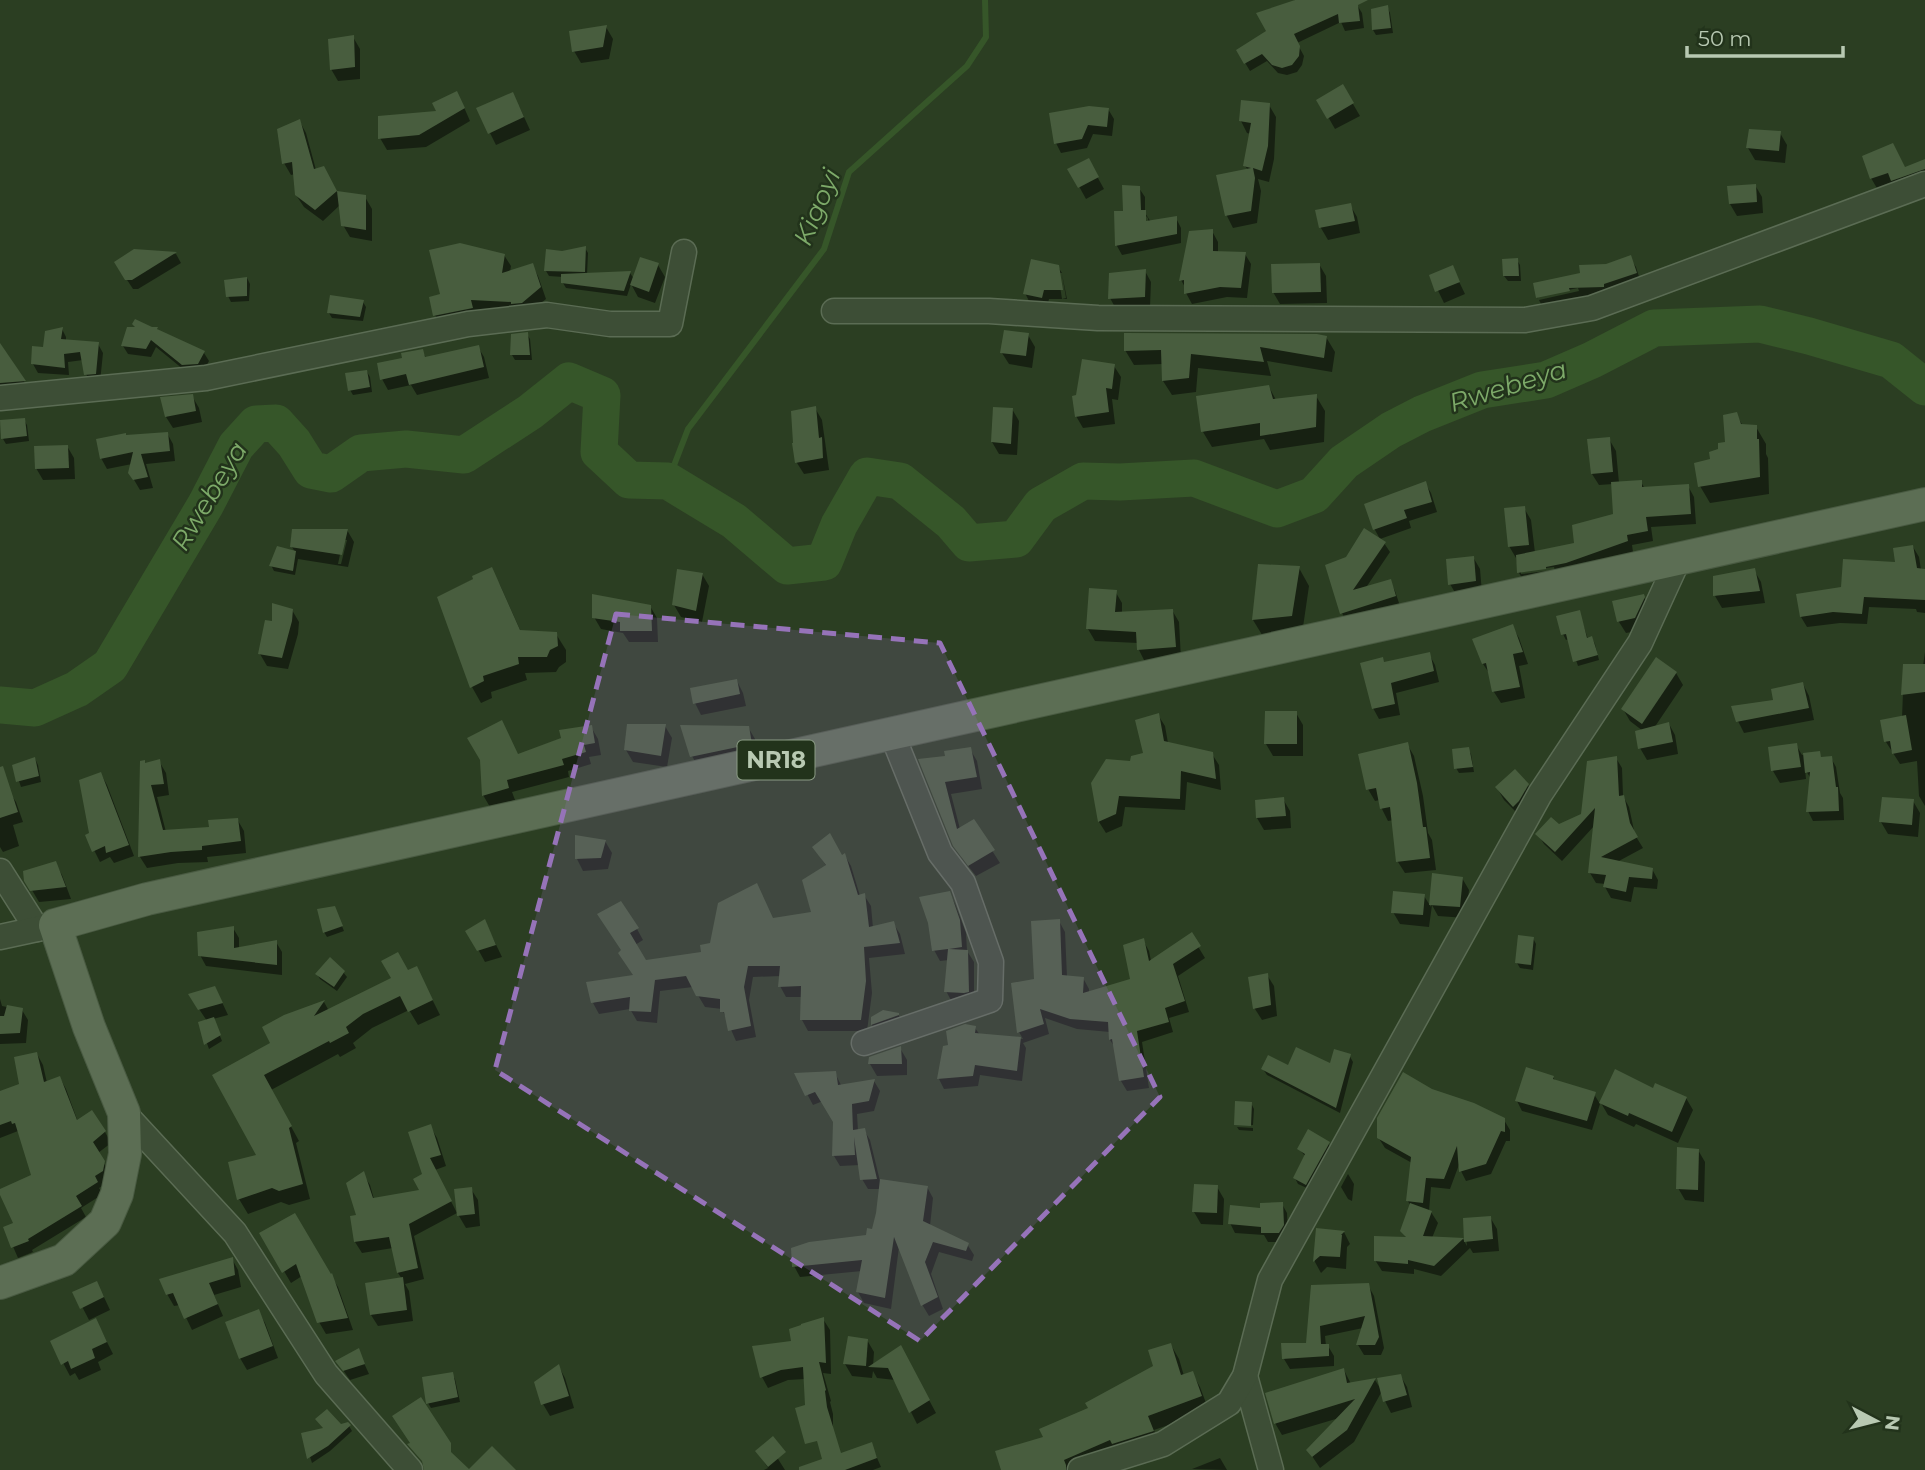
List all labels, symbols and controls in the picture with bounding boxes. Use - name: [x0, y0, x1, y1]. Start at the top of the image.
- scale bar: [1687, 14, 1843, 58]
- text: 50 m: [1698, 26, 1752, 51]
- water label: Kigoyi: [787, 163, 848, 250]
- water label: Rwebeya: [1445, 353, 1571, 419]
- water label: Rwebeya: [164, 436, 254, 556]
- road number: NR18: [738, 740, 814, 780]
- north arrow: [1841, 1386, 1911, 1456]
- text: N: [1880, 1414, 1905, 1432]

